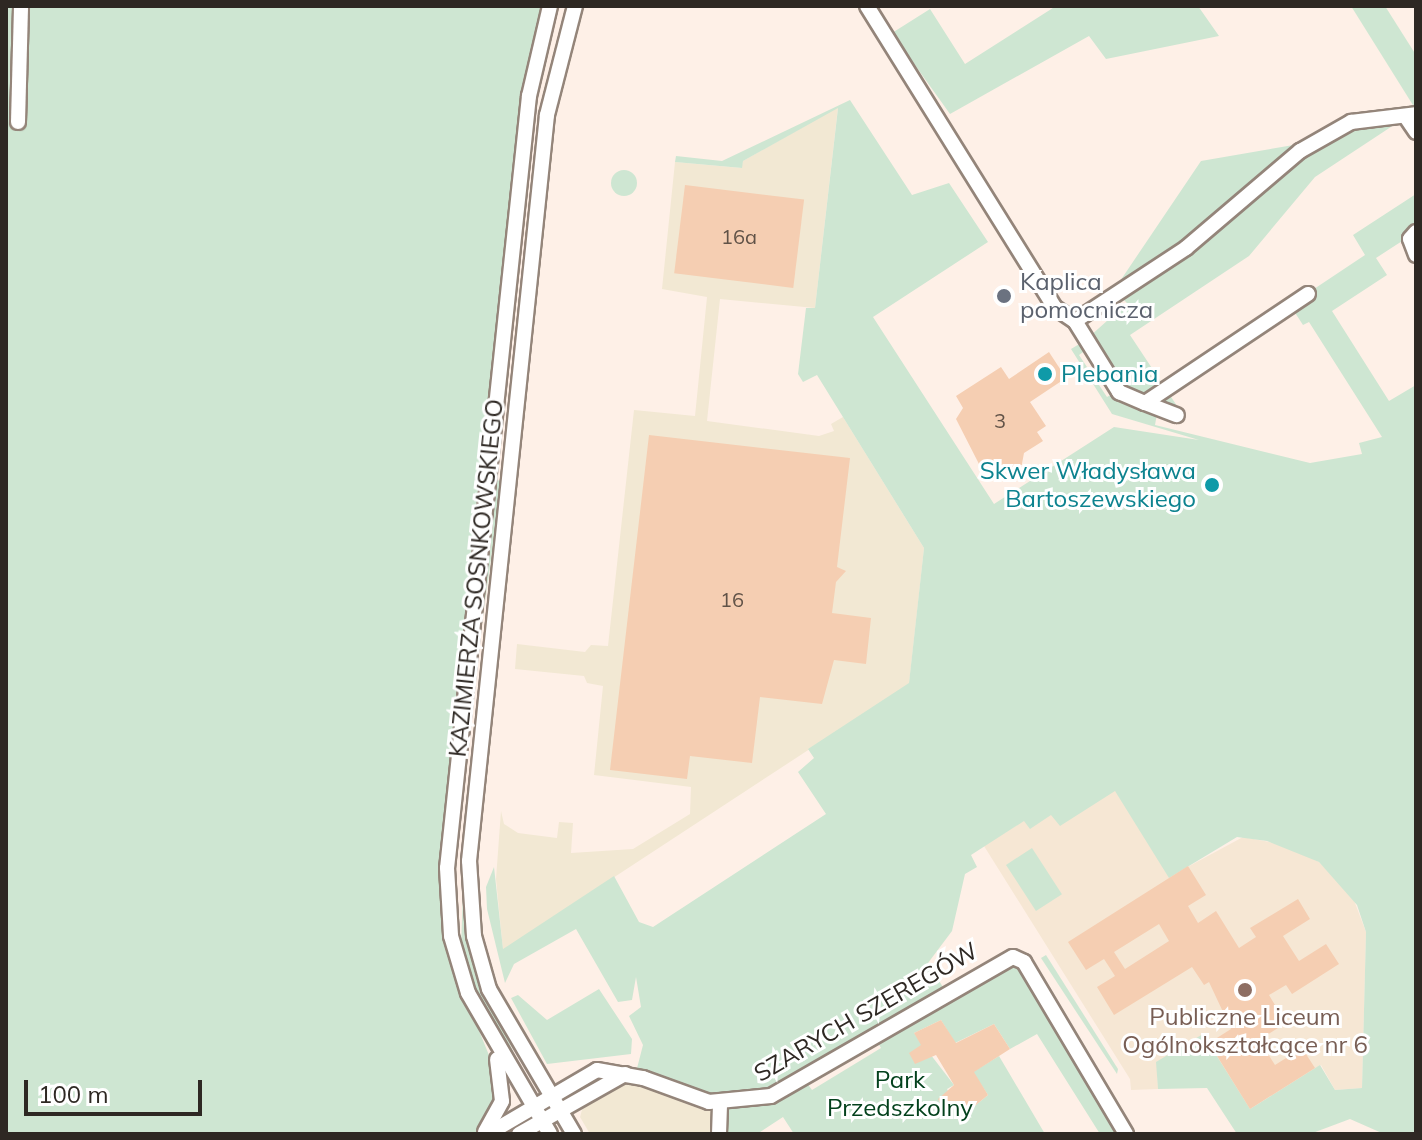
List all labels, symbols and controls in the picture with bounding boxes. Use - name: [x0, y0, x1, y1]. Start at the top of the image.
- house number: 16a: [721, 224, 757, 248]
- place label: Kaplica pomocnicza: [1020, 268, 1153, 324]
- marker: Kaplica pomocnicza: [995, 287, 1013, 305]
- place label: Plebania: [1061, 360, 1158, 388]
- marker: Plebania: [1036, 365, 1054, 383]
- street label: KAZIMIERZA SOSNKOWSKIEGO: [443, 398, 509, 758]
- house number: 3: [994, 408, 1006, 432]
- place label: Skwer Władysława Bartoszewskiego: [980, 457, 1196, 513]
- marker: Skwer Władysława Bartoszewskiego: [1203, 476, 1221, 494]
- house number: 16: [720, 587, 744, 611]
- street label: SZARYCH SZEREGÓW: [749, 936, 983, 1088]
- marker: Publiczne Liceum Ogólnokształcące nr 6: [1236, 981, 1254, 999]
- place label: Publiczne Liceum Ogólnokształcące nr 6: [1122, 1003, 1368, 1059]
- scale bar: [28, 1064, 206, 1114]
- park label: Park Przedszkolny: [827, 1066, 973, 1122]
- text: 100 m: [38, 1079, 109, 1109]

